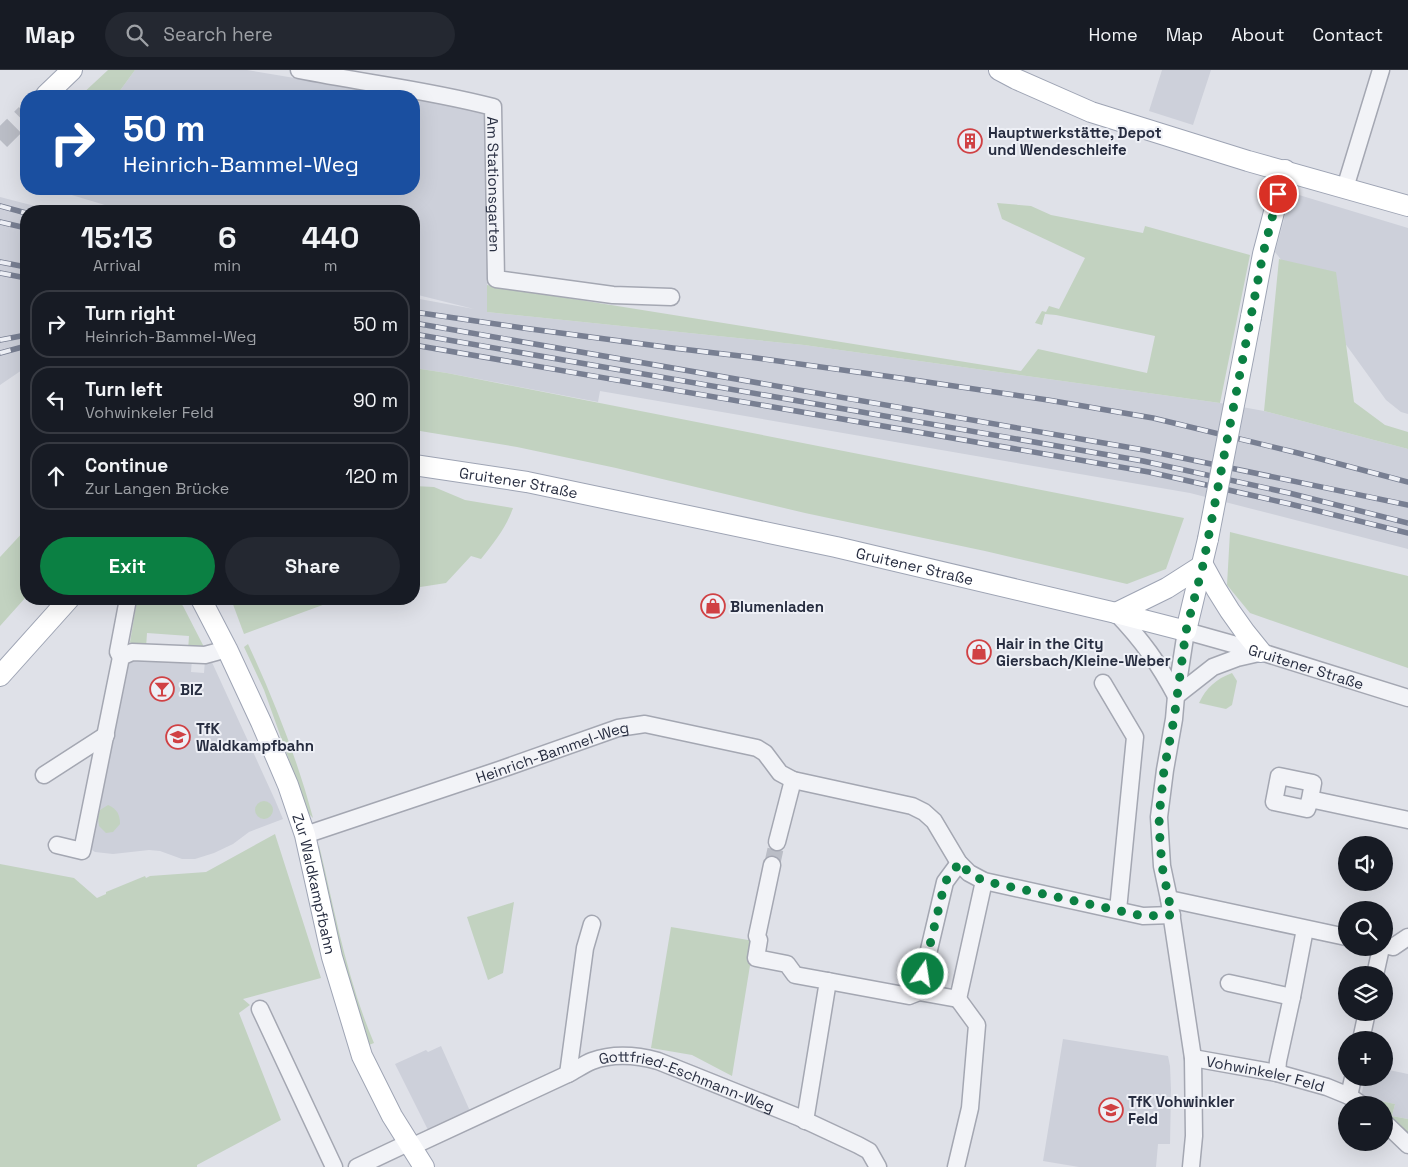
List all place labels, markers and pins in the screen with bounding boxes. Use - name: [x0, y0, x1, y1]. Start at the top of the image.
- place label: Hauptwerkstätte, Depot und Wendeschleife: [988, 123, 1162, 159]
- building icon: Hauptwerkstätte, Depot und Wendeschleife: [957, 128, 983, 154]
- pin: [1257, 173, 1299, 215]
- shop icon: Blumenladen: [700, 593, 726, 619]
- place label: Blumenladen: [730, 597, 824, 616]
- place label: Hair in the City Giersbach/Kleine-Weber: [996, 634, 1171, 670]
- shop icon: Hair in the City Giersbach/Kleine-Weber: [966, 639, 992, 665]
- bar icon: BIZ: [149, 676, 175, 702]
- place label: BIZ: [180, 680, 203, 699]
- place label: TfK Waldkampfbahn: [196, 719, 314, 755]
- school or university icon: TfK Waldkampfbahn: [165, 724, 191, 750]
- place label: TfK Vohwinkler Feld: [1128, 1092, 1235, 1128]
- school or university icon: TfK Vohwinkler Feld: [1098, 1097, 1124, 1123]

